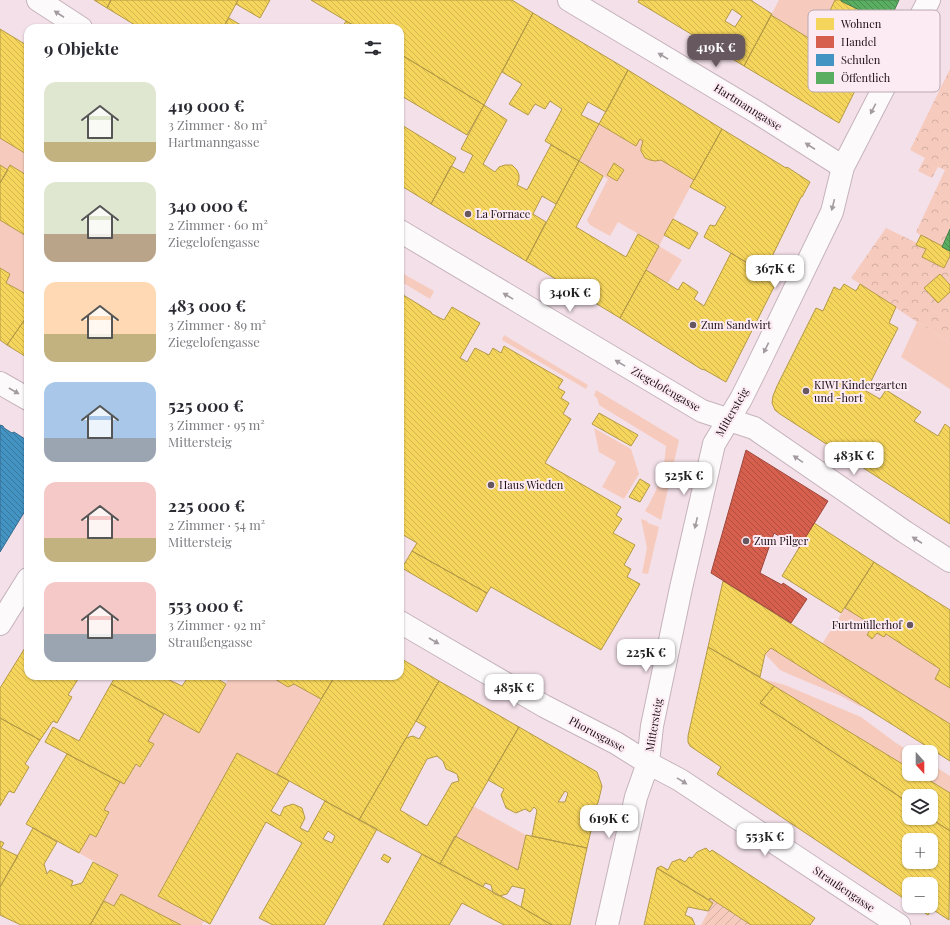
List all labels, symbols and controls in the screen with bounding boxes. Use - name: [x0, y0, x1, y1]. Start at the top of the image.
- one-way arrow: [54, 10, 64, 18]
- legend: [808, 10, 940, 92]
- text: Wohnen: [840, 16, 882, 31]
- pin: 419K €: [683, 34, 749, 68]
- text: Handel: [841, 34, 876, 49]
- text: 9 Objekte: [44, 37, 119, 59]
- icon: filters: [362, 37, 384, 59]
- text: 419K €: [696, 38, 736, 55]
- text: Schulen: [841, 52, 881, 67]
- one-way arrow: [657, 53, 669, 60]
- text: Öffentlich: [841, 70, 891, 85]
- street label: Hartmanngasse: [711, 80, 785, 134]
- text: 419 000 €: [168, 94, 245, 116]
- icon: home: [76, 98, 124, 146]
- one-way arrow: [870, 103, 876, 115]
- text: 3 Zimmer · 80 m²: [168, 116, 267, 133]
- text: Hartmanngasse: [168, 133, 259, 150]
- one-way arrow: [805, 142, 815, 150]
- text: 340 000 €: [168, 194, 248, 216]
- icon: home: [76, 198, 124, 246]
- one-way arrow: [830, 199, 836, 211]
- place label: La Fornace: [476, 206, 531, 221]
- marker: La Fornace: [463, 209, 473, 219]
- text: 2 Zimmer · 60 m²: [168, 216, 268, 233]
- text: Ziegelofengasse: [168, 233, 260, 250]
- pin: 367K €: [742, 255, 808, 289]
- text: 367K €: [755, 259, 795, 276]
- pin: 340K €: [537, 279, 603, 313]
- text: 340K €: [549, 283, 591, 300]
- one-way arrow: [502, 292, 514, 299]
- text: 483 000 €: [168, 294, 246, 316]
- icon: home: [76, 298, 124, 346]
- text: 3 Zimmer · 89 m²: [168, 316, 266, 333]
- place label: Zum Sandwirt: [701, 317, 771, 332]
- marker: Zum Sandwirt: [688, 320, 698, 330]
- text: Ziegelofengasse: [168, 333, 260, 350]
- one-way arrow: [763, 342, 769, 354]
- one-way arrow: [614, 359, 626, 366]
- street label: Ziegelofengasse: [629, 363, 704, 415]
- place label: KIWI Kindergarten und -hort: [814, 377, 908, 405]
- street label: Mittersteig: [712, 384, 752, 439]
- marker: KIWI Kindergarten und -hort: [801, 386, 811, 396]
- one-way arrow: [8, 388, 20, 395]
- text: 525 000 €: [168, 394, 244, 416]
- icon: home: [76, 398, 124, 446]
- text: 3 Zimmer · 95 m²: [168, 416, 265, 433]
- text: Mittersteig: [168, 433, 232, 450]
- pin: 483K €: [821, 442, 887, 476]
- text: 483K €: [834, 446, 874, 463]
- one-way arrow: [793, 455, 804, 463]
- pin: 525K €: [651, 462, 717, 496]
- text: 525K €: [664, 466, 704, 483]
- place label: Haus Wieden: [499, 477, 564, 492]
- marker: Haus Wieden: [486, 480, 496, 490]
- text: 225 000 €: [168, 494, 245, 516]
- icon: home: [76, 498, 124, 546]
- text: 2 Zimmer · 54 m²: [168, 516, 265, 533]
- one-way arrow: [692, 516, 698, 529]
- text: Mittersteig: [168, 533, 232, 550]
- place label: Zum Pilger: [754, 533, 808, 548]
- marker: Zum Pilger: [741, 536, 751, 546]
- one-way arrow: [912, 536, 922, 544]
- text: 553 000 €: [168, 594, 243, 616]
- icon: home: [76, 598, 124, 646]
- text: 3 Zimmer · 92 m²: [168, 616, 266, 633]
- place label: Furtmüllerhof: [832, 617, 903, 632]
- marker: Furtmüllerhof: [905, 620, 915, 630]
- text: Straußengasse: [168, 633, 253, 650]
- one-way arrow: [428, 638, 440, 645]
- pin: 225K €: [613, 639, 679, 673]
- text: 225K €: [626, 643, 666, 660]
- pin: 485K €: [481, 674, 547, 708]
- text: 485K €: [494, 678, 534, 695]
- street label: Mittersteig: [641, 697, 666, 753]
- street label: Phorusgasse: [567, 712, 628, 755]
- north arrow: [902, 745, 938, 781]
- map controls: [902, 745, 938, 913]
- one-way arrow: [676, 778, 688, 785]
- button: layers: [902, 789, 938, 825]
- pin: 619K €: [576, 805, 642, 839]
- text: 619K €: [589, 809, 629, 826]
- pin: 553K €: [732, 823, 798, 857]
- text: 553K €: [746, 827, 784, 844]
- button: +: [902, 833, 938, 869]
- street label: Straußengasse: [810, 862, 879, 915]
- button: −: [902, 877, 938, 913]

